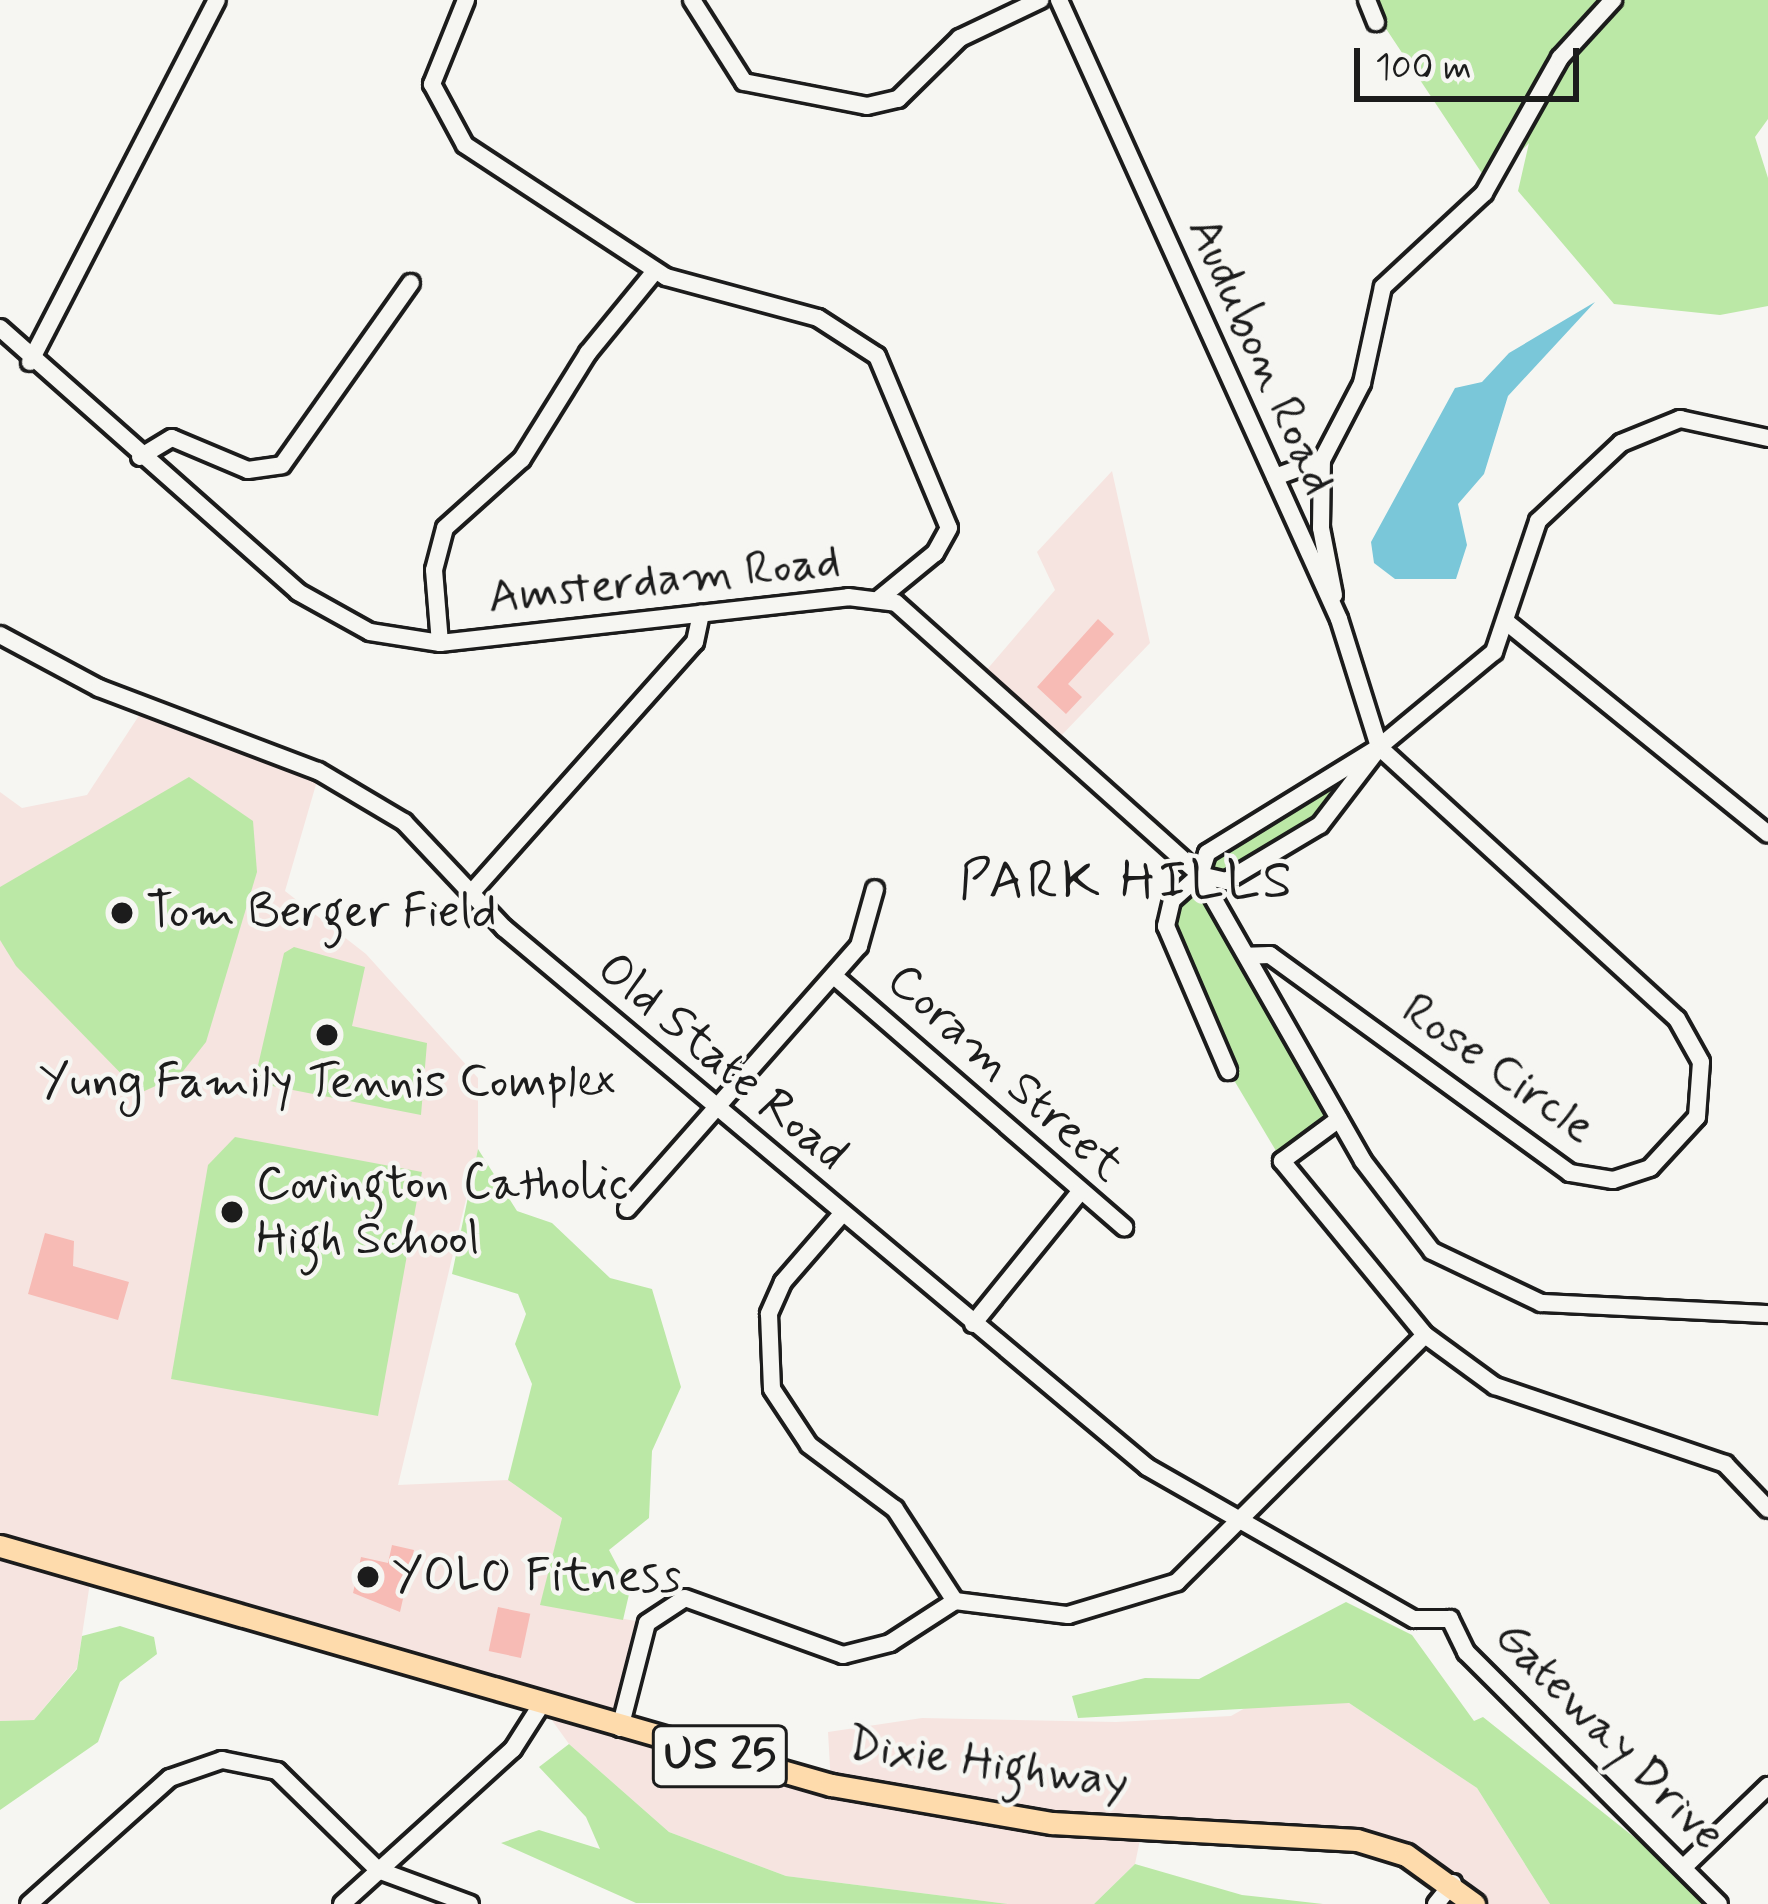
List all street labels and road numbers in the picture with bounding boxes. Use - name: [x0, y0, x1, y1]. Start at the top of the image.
- street label: Audubon Road: [1175, 210, 1347, 502]
- street label: Amsterdam Road: [485, 533, 843, 627]
- street label: Old State Road: [588, 943, 856, 1181]
- street label: Coram Street: [875, 952, 1135, 1194]
- street label: Rose Circle: [1390, 981, 1606, 1157]
- street label: Gateway Drive: [1483, 1610, 1735, 1862]
- street label: Dixie Highway: [844, 1716, 1132, 1812]
- road number: US 25: [651, 1717, 789, 1795]

